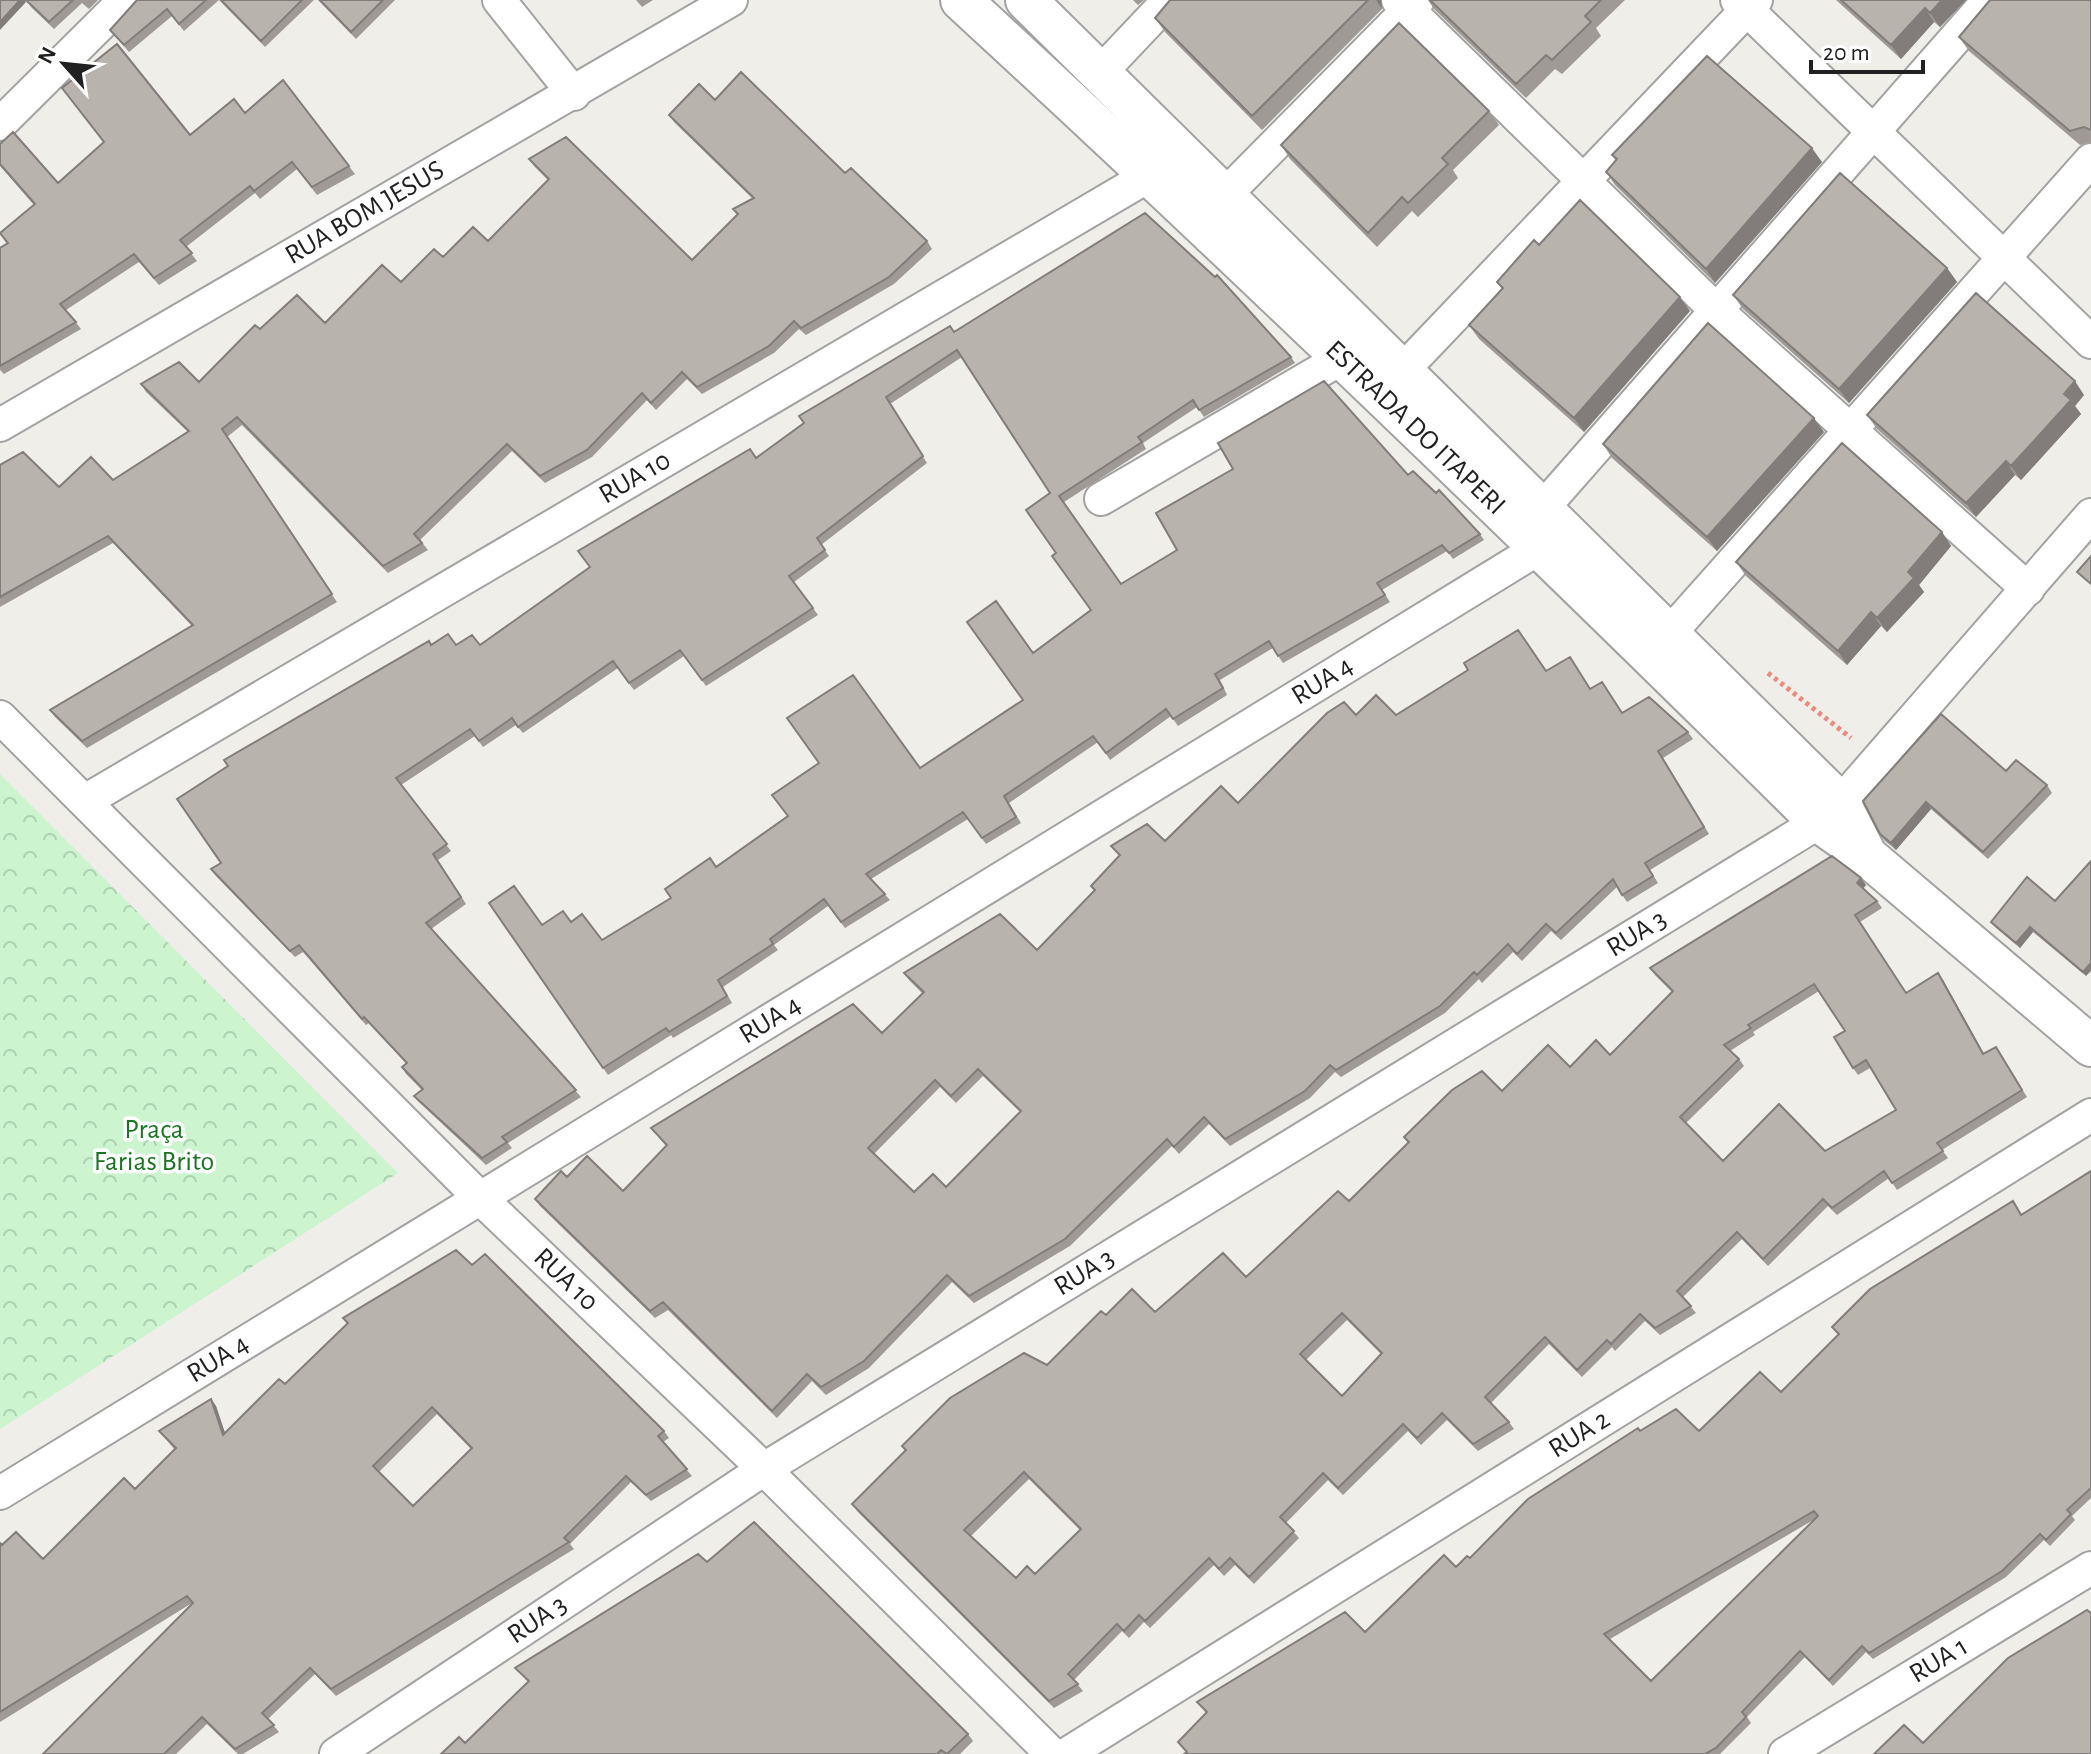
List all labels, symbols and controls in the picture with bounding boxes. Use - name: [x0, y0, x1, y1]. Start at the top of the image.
- north arrow: [24, 24, 104, 104]
- scale bar: [1811, 24, 1923, 74]
- text: 20 m: [1823, 41, 1870, 65]
- text: N: [34, 44, 60, 67]
- street label: RUA BOM JESUS: [281, 156, 449, 270]
- street label: ESTRADA DO ITAPERI: [1320, 336, 1510, 520]
- street label: RUA 10: [595, 446, 675, 509]
- street label: RUA 4: [1287, 652, 1358, 710]
- street label: RUA 3: [1602, 905, 1672, 963]
- street label: RUA 4: [735, 991, 806, 1049]
- park label: Praça Farias Brito: [94, 1116, 214, 1176]
- street label: RUA 10: [528, 1243, 603, 1317]
- street label: RUA 3: [1050, 1244, 1119, 1301]
- street label: RUA 4: [183, 1330, 254, 1388]
- street label: RUA 2: [1544, 1405, 1615, 1463]
- street label: RUA 3: [503, 1590, 572, 1649]
- street label: RUA 1: [1905, 1632, 1973, 1689]

